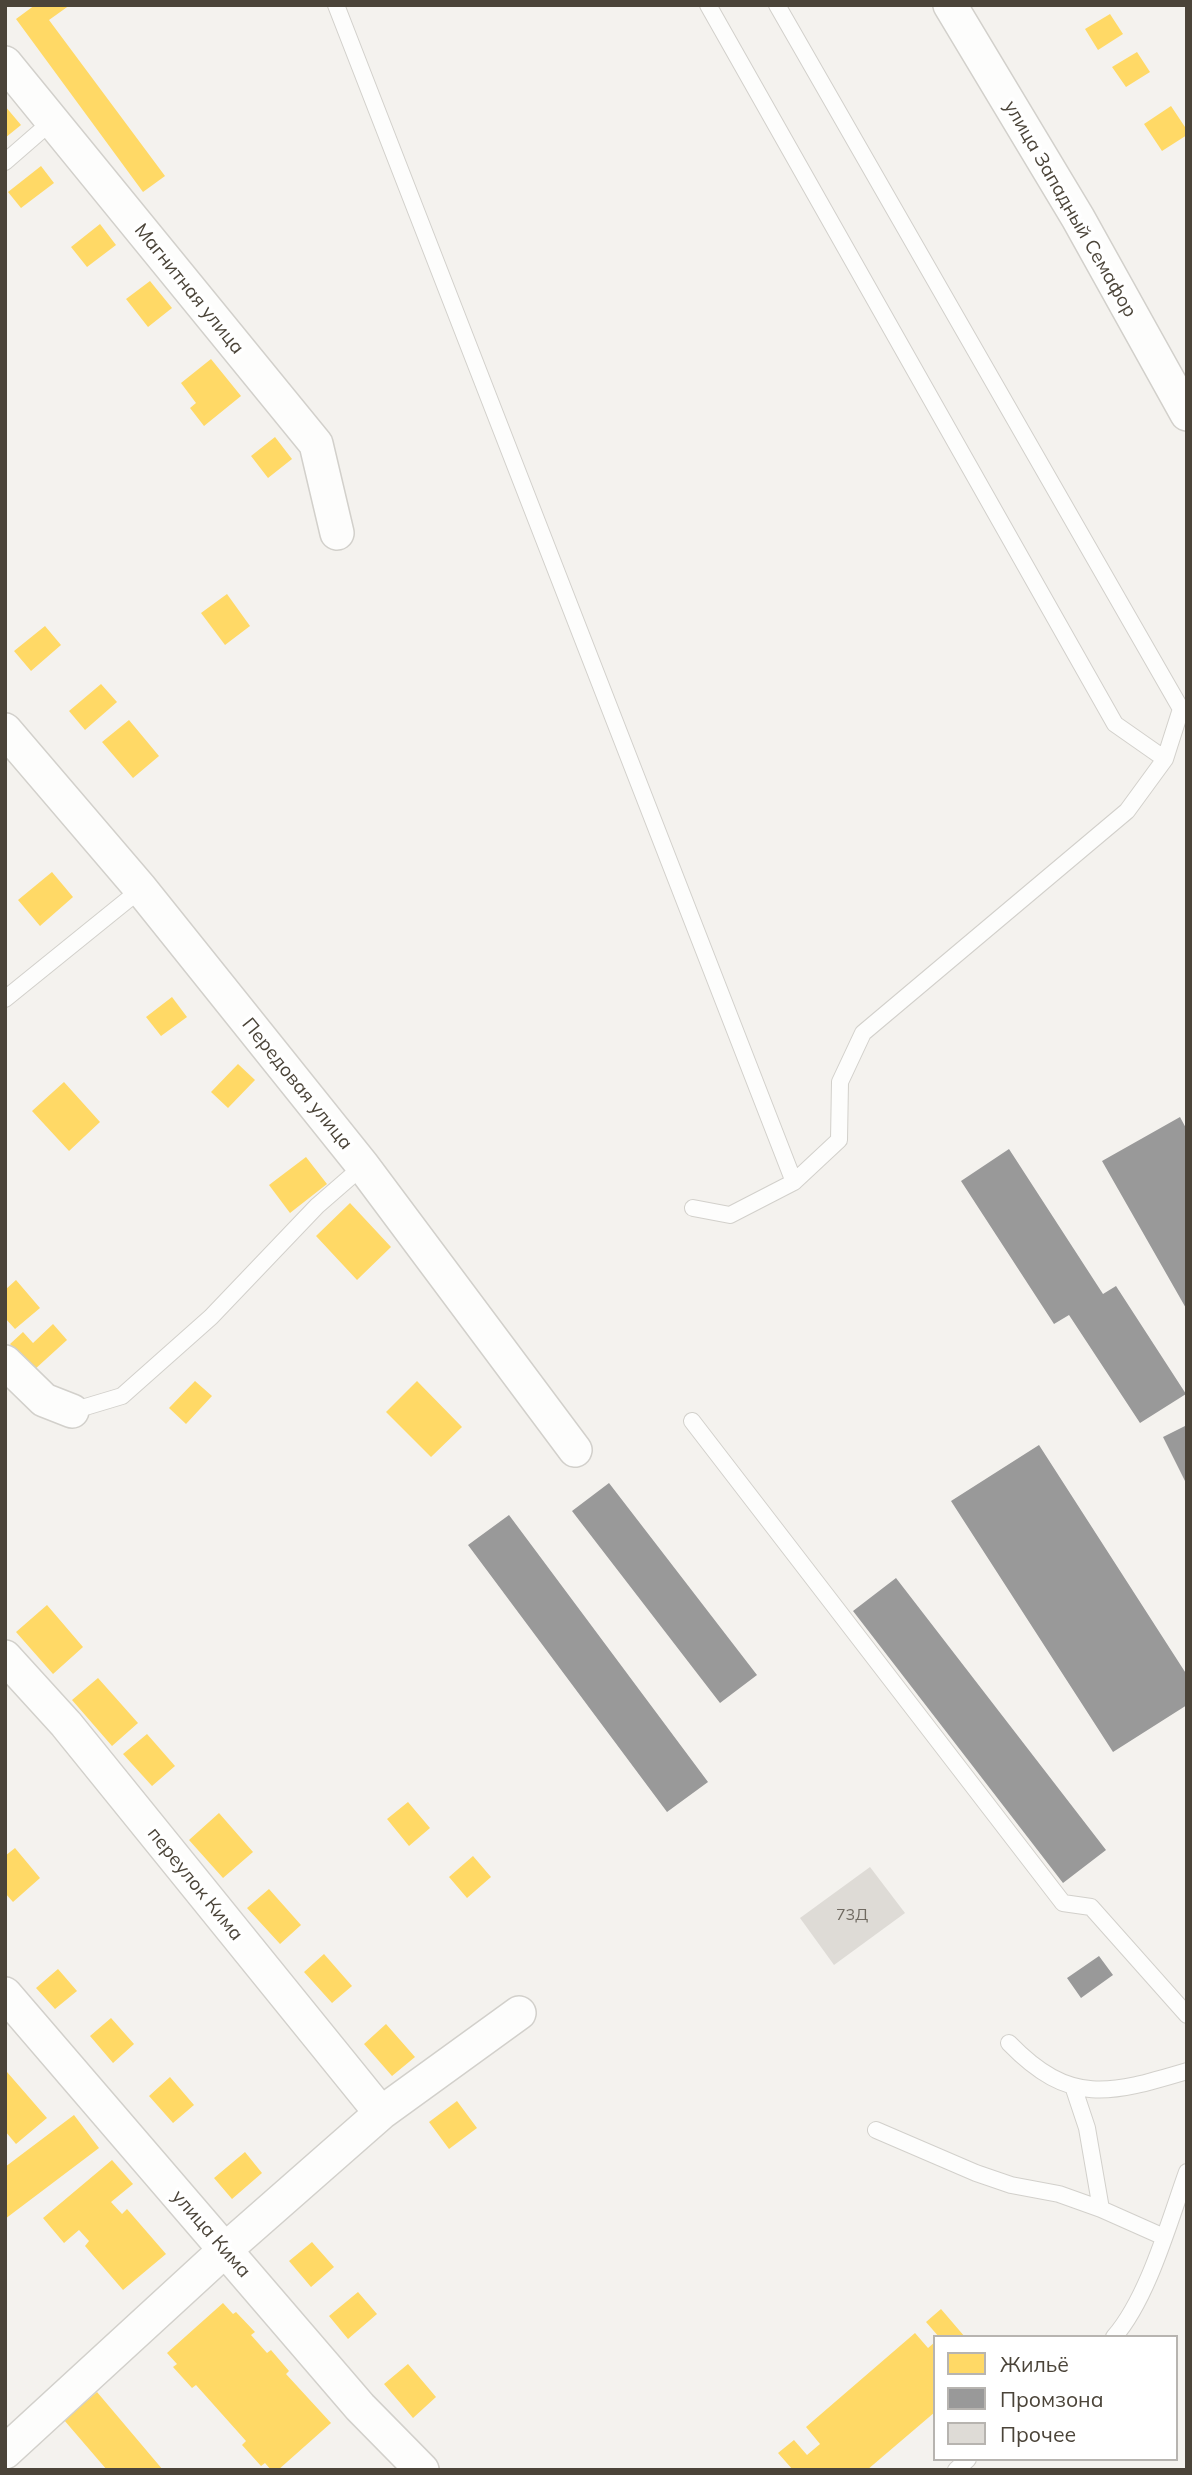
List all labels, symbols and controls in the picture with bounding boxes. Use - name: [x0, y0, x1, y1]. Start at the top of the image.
- street label: улица Западный Семафор: [999, 97, 1141, 321]
- street label: Магнитная улица: [129, 219, 249, 359]
- street label: Передовая улица: [237, 1014, 357, 1154]
- street label: переулок Кима: [142, 1823, 248, 1945]
- house number: 73Д: [836, 1905, 868, 1925]
- street label: улица Кима: [167, 2186, 255, 2282]
- legend: [933, 2335, 1178, 2461]
- text: Жильё: [1000, 2351, 1069, 2377]
- text: Промзона: [1000, 2386, 1103, 2412]
- text: Прочее: [1000, 2421, 1076, 2447]

